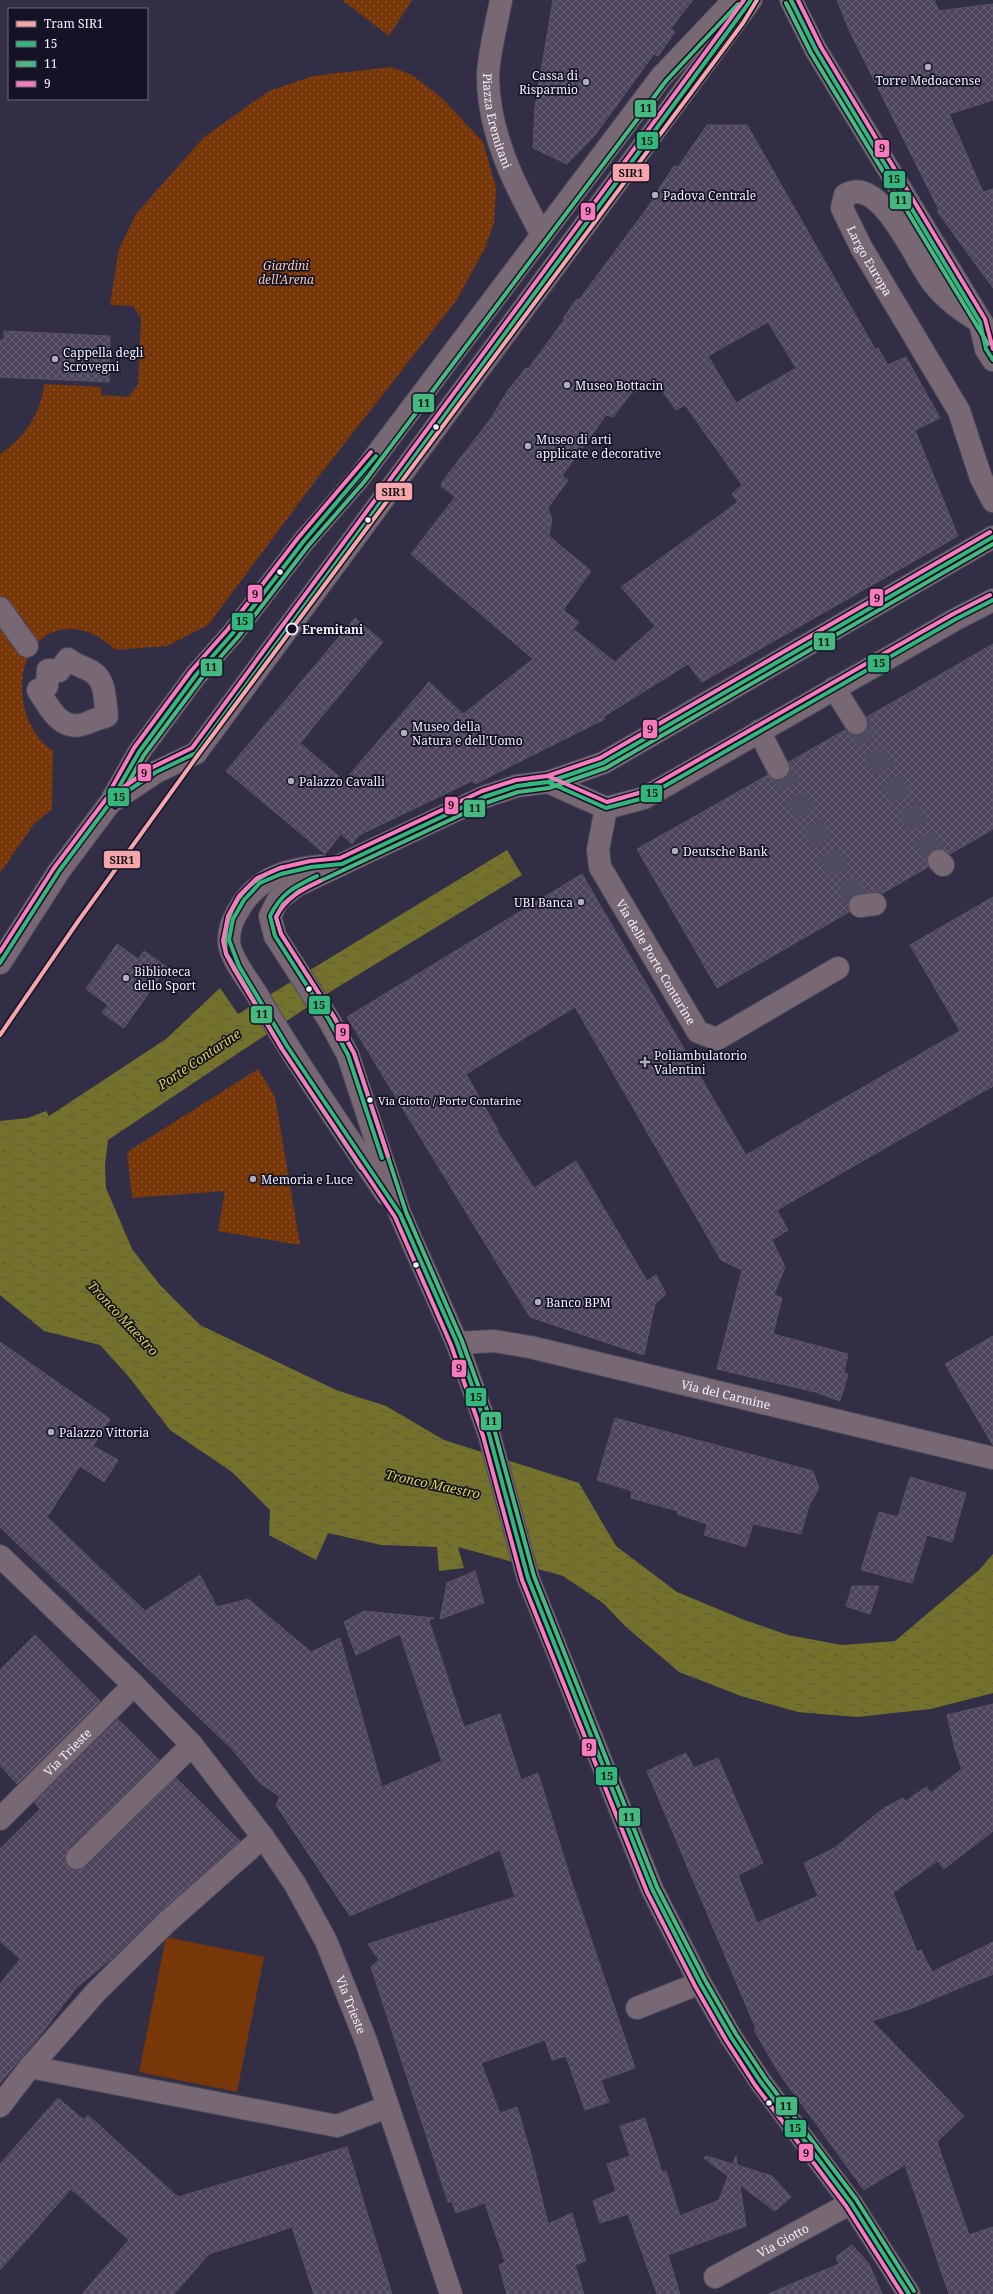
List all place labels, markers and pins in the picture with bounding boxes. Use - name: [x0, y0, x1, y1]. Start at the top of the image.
- marker: Torre Medoacense: [923, 62, 933, 72]
- place label: Cassa di Risparmio: [519, 67, 578, 98]
- place label: Torre Medoacense: [875, 72, 981, 89]
- marker: Cassa di Risparmio: [581, 77, 591, 87]
- place label: Padova Centrale: [663, 187, 756, 204]
- marker: Padova Centrale: [650, 190, 660, 200]
- place label: Cappella degli Scrovegni: [63, 344, 144, 375]
- marker: Cappella degli Scrovegni: [50, 354, 60, 364]
- place label: Museo Bottacin: [575, 377, 663, 394]
- marker: Museo Bottacin: [562, 380, 572, 390]
- unlabelled marker: [431, 422, 441, 432]
- place label: Museo di arti applicate e decorative: [536, 431, 661, 462]
- marker: Museo di arti applicate e decorative: [523, 441, 533, 451]
- unlabelled marker: [363, 515, 373, 525]
- unlabelled marker: [275, 567, 285, 577]
- place label: Eremitani: [302, 621, 364, 638]
- marker: Eremitani: [285, 622, 299, 636]
- place label: Museo della Natura e dell’Uomo: [412, 718, 523, 749]
- marker: Museo della Natura e dell’Uomo: [399, 728, 409, 738]
- place label: Palazzo Cavalli: [299, 773, 385, 790]
- marker: Palazzo Cavalli: [286, 776, 296, 786]
- place label: Deutsche Bank: [683, 843, 769, 860]
- marker: Deutsche Bank: [670, 846, 680, 856]
- place label: UBI Banca: [514, 894, 573, 911]
- marker: UBI Banca: [576, 897, 586, 907]
- place label: Biblioteca dello Sport: [134, 963, 196, 994]
- marker: Biblioteca dello Sport: [121, 973, 131, 983]
- unlabelled marker: [304, 984, 314, 994]
- place label: Poliambulatorio Valentini: [654, 1047, 747, 1078]
- marker: Poliambulatorio Valentini: [639, 1056, 651, 1068]
- place label: Via Giotto / Porte Contarine: [378, 1093, 522, 1108]
- marker: Via Giotto / Porte Contarine: [365, 1095, 375, 1105]
- place label: Memoria e Luce: [261, 1171, 353, 1188]
- marker: Memoria e Luce: [248, 1174, 258, 1184]
- unlabelled marker: [411, 1260, 421, 1270]
- place label: Banco BPM: [546, 1294, 611, 1311]
- marker: Banco BPM: [533, 1297, 543, 1307]
- place label: Palazzo Vittoria: [59, 1424, 150, 1441]
- marker: Palazzo Vittoria: [46, 1427, 56, 1437]
- unlabelled marker: [764, 2098, 774, 2108]

